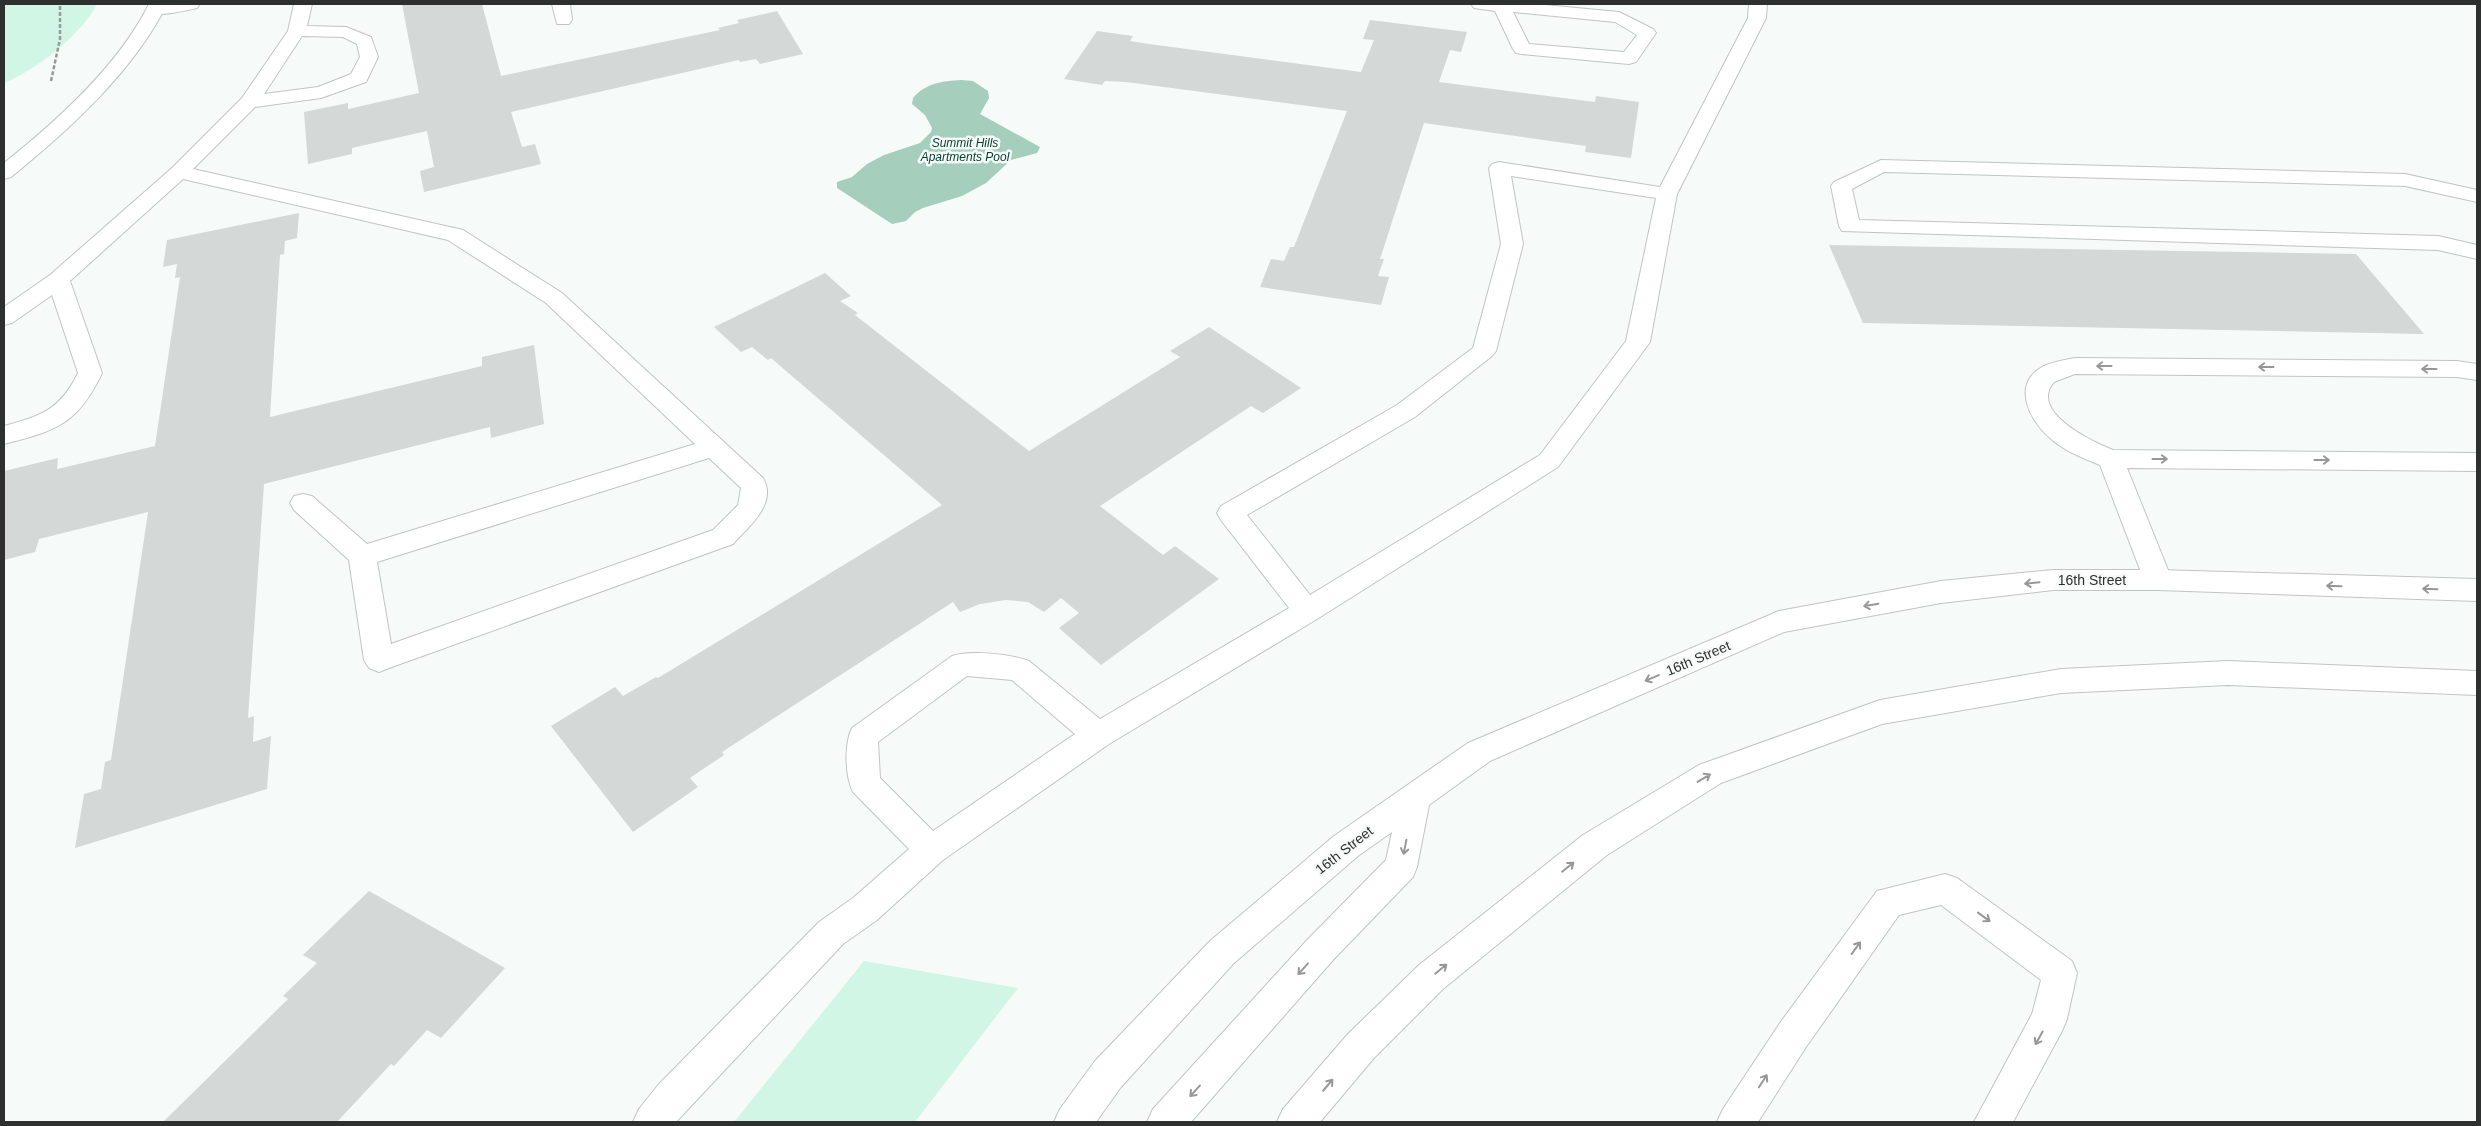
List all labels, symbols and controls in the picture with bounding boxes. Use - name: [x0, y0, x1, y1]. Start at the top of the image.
- water label: Summit Hills Apartments Pool: [920, 136, 1010, 164]
- one-way arrow: [2096, 361, 2112, 371]
- one-way arrow: [2259, 362, 2275, 372]
- one-way arrow: [2421, 364, 2438, 374]
- one-way arrow: [2151, 454, 2167, 464]
- one-way arrow: [2314, 455, 2330, 465]
- street label: 16th Street: [2058, 572, 2126, 588]
- one-way arrow: [2024, 578, 2040, 588]
- one-way arrow: [2326, 581, 2342, 591]
- one-way arrow: [2422, 584, 2438, 594]
- one-way arrow: [1863, 601, 1879, 611]
- street label: 16th Street: [1663, 637, 1733, 679]
- one-way arrow: [1645, 673, 1660, 683]
- one-way arrow: [1696, 773, 1710, 783]
- street label: 16th Street: [1312, 823, 1376, 877]
- one-way arrow: [1399, 838, 1409, 854]
- one-way arrow: [1561, 861, 1574, 872]
- one-way arrow: [1977, 912, 1991, 922]
- one-way arrow: [1851, 941, 1861, 955]
- one-way arrow: [1297, 963, 1308, 976]
- one-way arrow: [1435, 964, 1448, 975]
- one-way arrow: [2034, 1030, 2044, 1044]
- one-way arrow: [1758, 1075, 1768, 1089]
- one-way arrow: [1322, 1079, 1333, 1092]
- one-way arrow: [1189, 1084, 1200, 1097]

